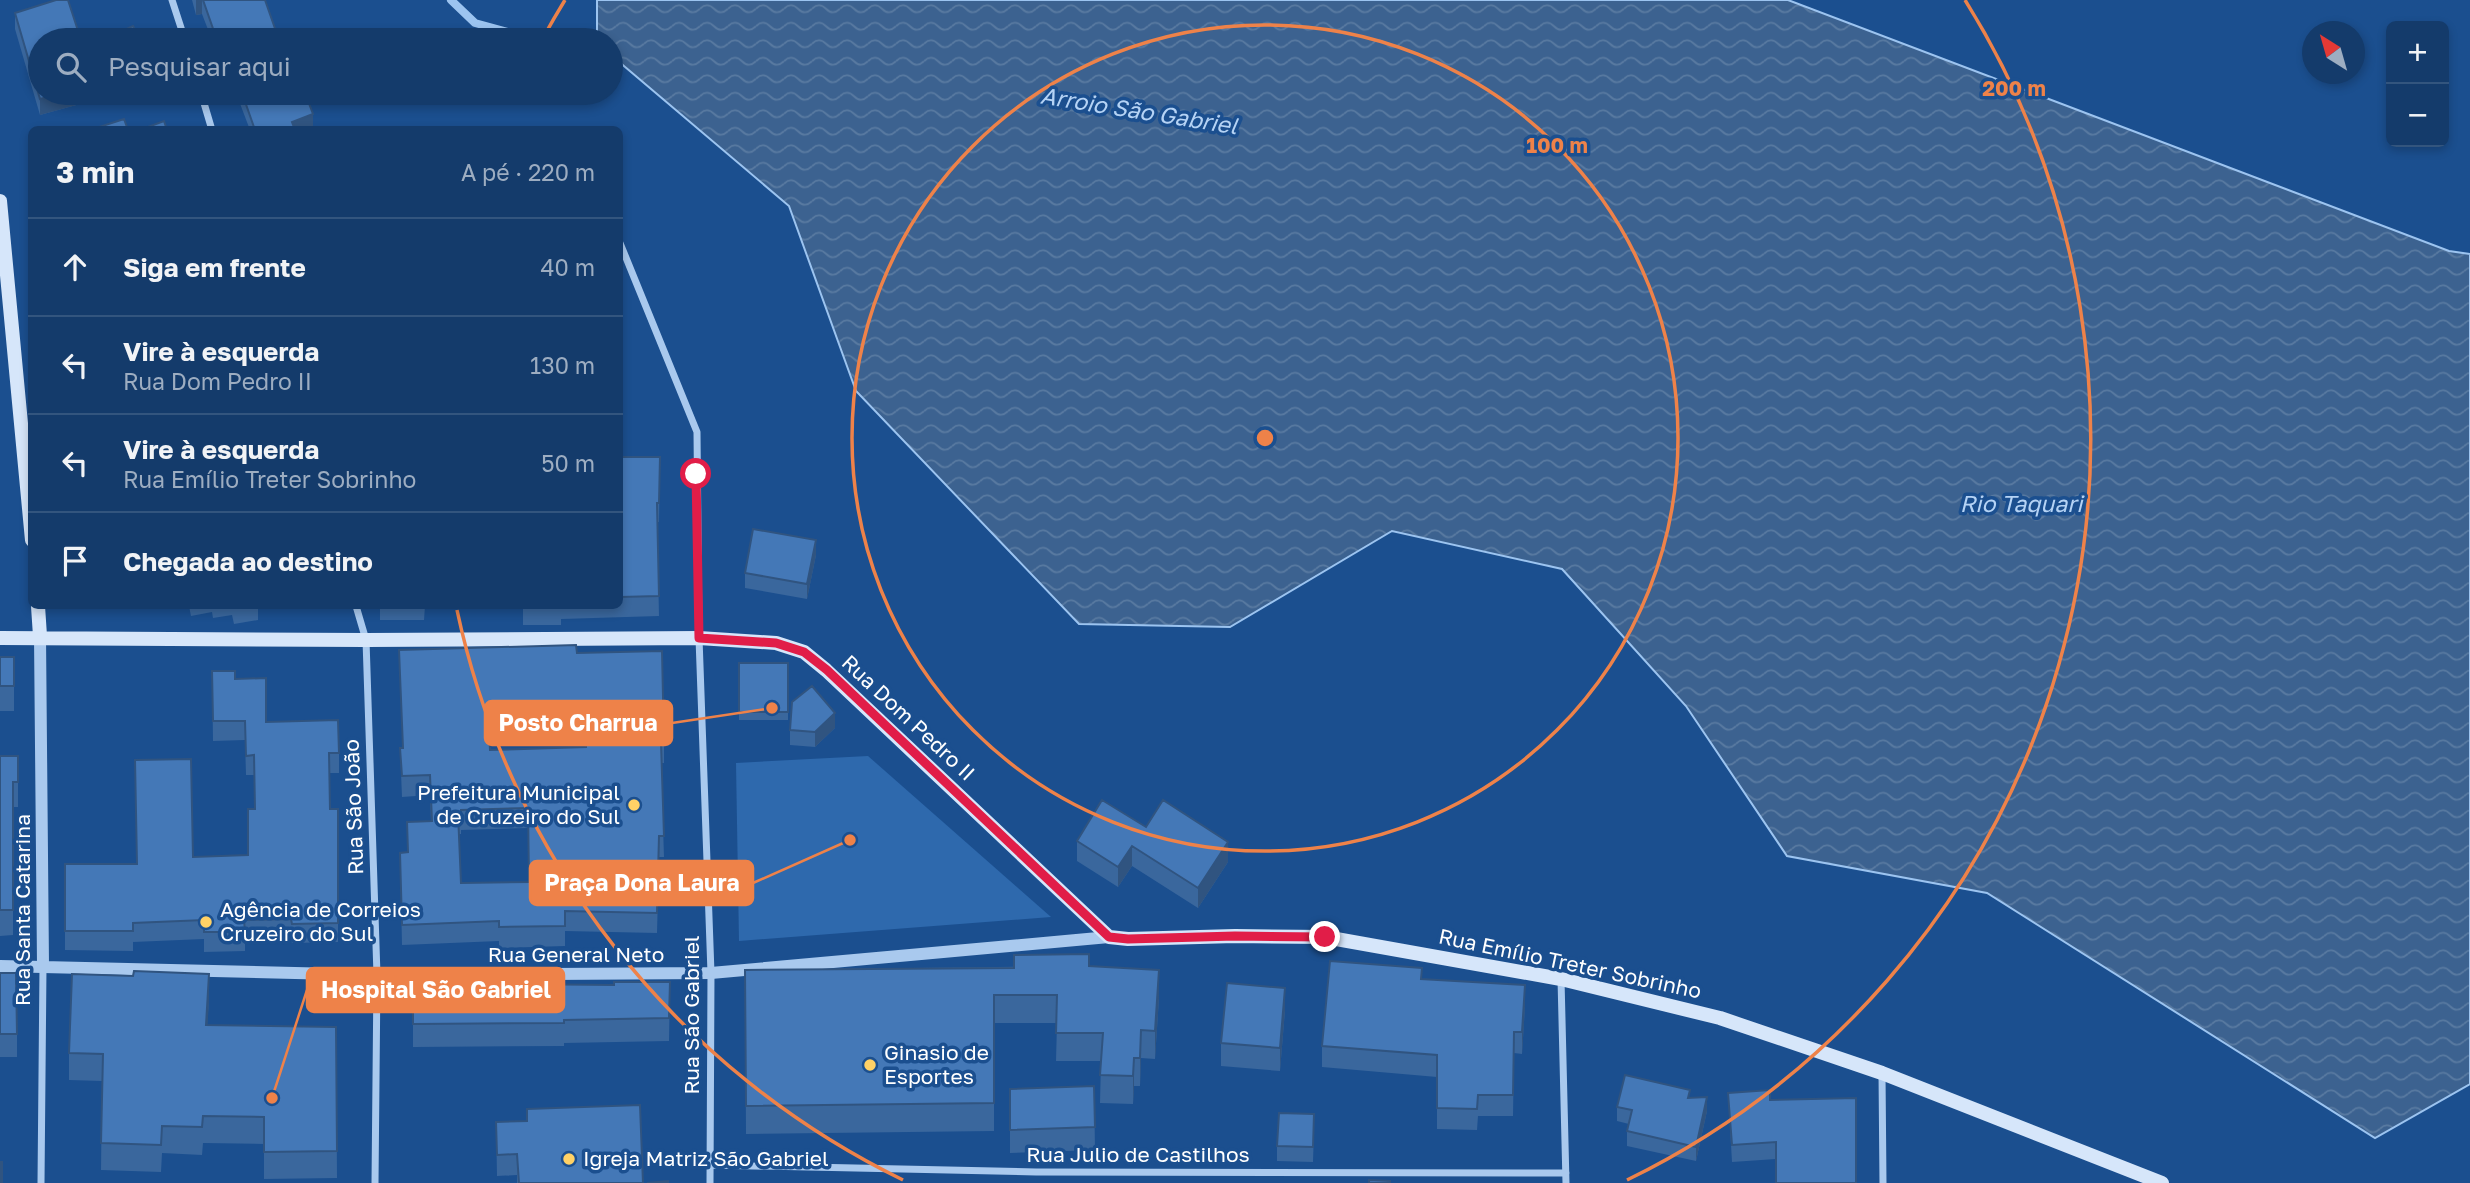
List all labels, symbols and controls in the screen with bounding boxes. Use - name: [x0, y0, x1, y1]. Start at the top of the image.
- north arrow: [2302, 21, 2365, 84]
- map controls: [2386, 21, 2449, 147]
- button: +: [2386, 21, 2449, 84]
- search box: [28, 28, 623, 105]
- icon: search: [52, 48, 90, 86]
- text: Pesquisar aqui: [108, 51, 291, 82]
- text: 200 m: [1982, 75, 2046, 101]
- water label: Arroio São Gabriel: [1039, 81, 1241, 140]
- button: −: [2386, 84, 2449, 147]
- text: 100 m: [1526, 132, 1588, 158]
- text: 3 min: [56, 154, 134, 190]
- text: A pé · 220 m: [461, 158, 595, 186]
- icon: ahead: [56, 248, 94, 286]
- text: Siga em frente: [123, 252, 306, 283]
- text: 40 m: [541, 253, 595, 281]
- text: Vire à esquerda: [123, 336, 319, 367]
- icon: left: [56, 346, 94, 384]
- text: 130 m: [530, 351, 595, 379]
- text: Rua Dom Pedro II: [123, 367, 312, 395]
- centre of rings: [1253, 426, 1277, 450]
- text: Vire à esquerda: [123, 434, 319, 465]
- icon: left: [56, 444, 94, 482]
- text: 50 m: [541, 449, 595, 477]
- route start: [680, 458, 711, 489]
- text: Rua Emílio Treter Sobrinho: [123, 465, 416, 493]
- water label: Rio Taquari: [1960, 489, 2085, 517]
- icon: arrive: [56, 542, 94, 580]
- text: Chegada ao destino: [123, 546, 373, 577]
- street label: Rua Dom Pedro II: [837, 649, 981, 786]
- callout: Posto Charrua: [485, 701, 672, 745]
- text: Posto Charrua: [498, 708, 658, 736]
- street label: Rua São João: [338, 739, 368, 875]
- place label: Prefeitura Municipal de Cruzeiro do Sul: [417, 779, 620, 829]
- marker: Prefeitura Municipal de Cruzeiro do Sul: [626, 797, 642, 813]
- street label: Rua Santa Catarina: [9, 814, 35, 1006]
- callout: Praça Dona Laura: [530, 861, 753, 905]
- text: Praça Dona Laura: [544, 868, 740, 896]
- place label: Agência de Correios Cruzeiro do Sul: [220, 896, 421, 946]
- marker: Agência de Correios Cruzeiro do Sul: [198, 914, 214, 930]
- route end: [1309, 921, 1340, 952]
- street label: Rua Emílio Treter Sobrinho: [1437, 922, 1704, 1004]
- street label: Rua São Gabriel: [678, 935, 704, 1095]
- street label: Rua General Neto: [488, 941, 664, 967]
- callout: Hospital São Gabriel: [307, 968, 564, 1012]
- text: Hospital São Gabriel: [321, 975, 551, 1003]
- place label: Ginasio de Esportes: [884, 1039, 989, 1089]
- marker: Ginasio de Esportes: [862, 1057, 878, 1073]
- street label: Rua Julio de Castilhos: [1026, 1141, 1250, 1167]
- place label: Igreja Matriz São Gabriel: [583, 1145, 829, 1171]
- marker: Igreja Matriz São Gabriel: [561, 1151, 577, 1167]

